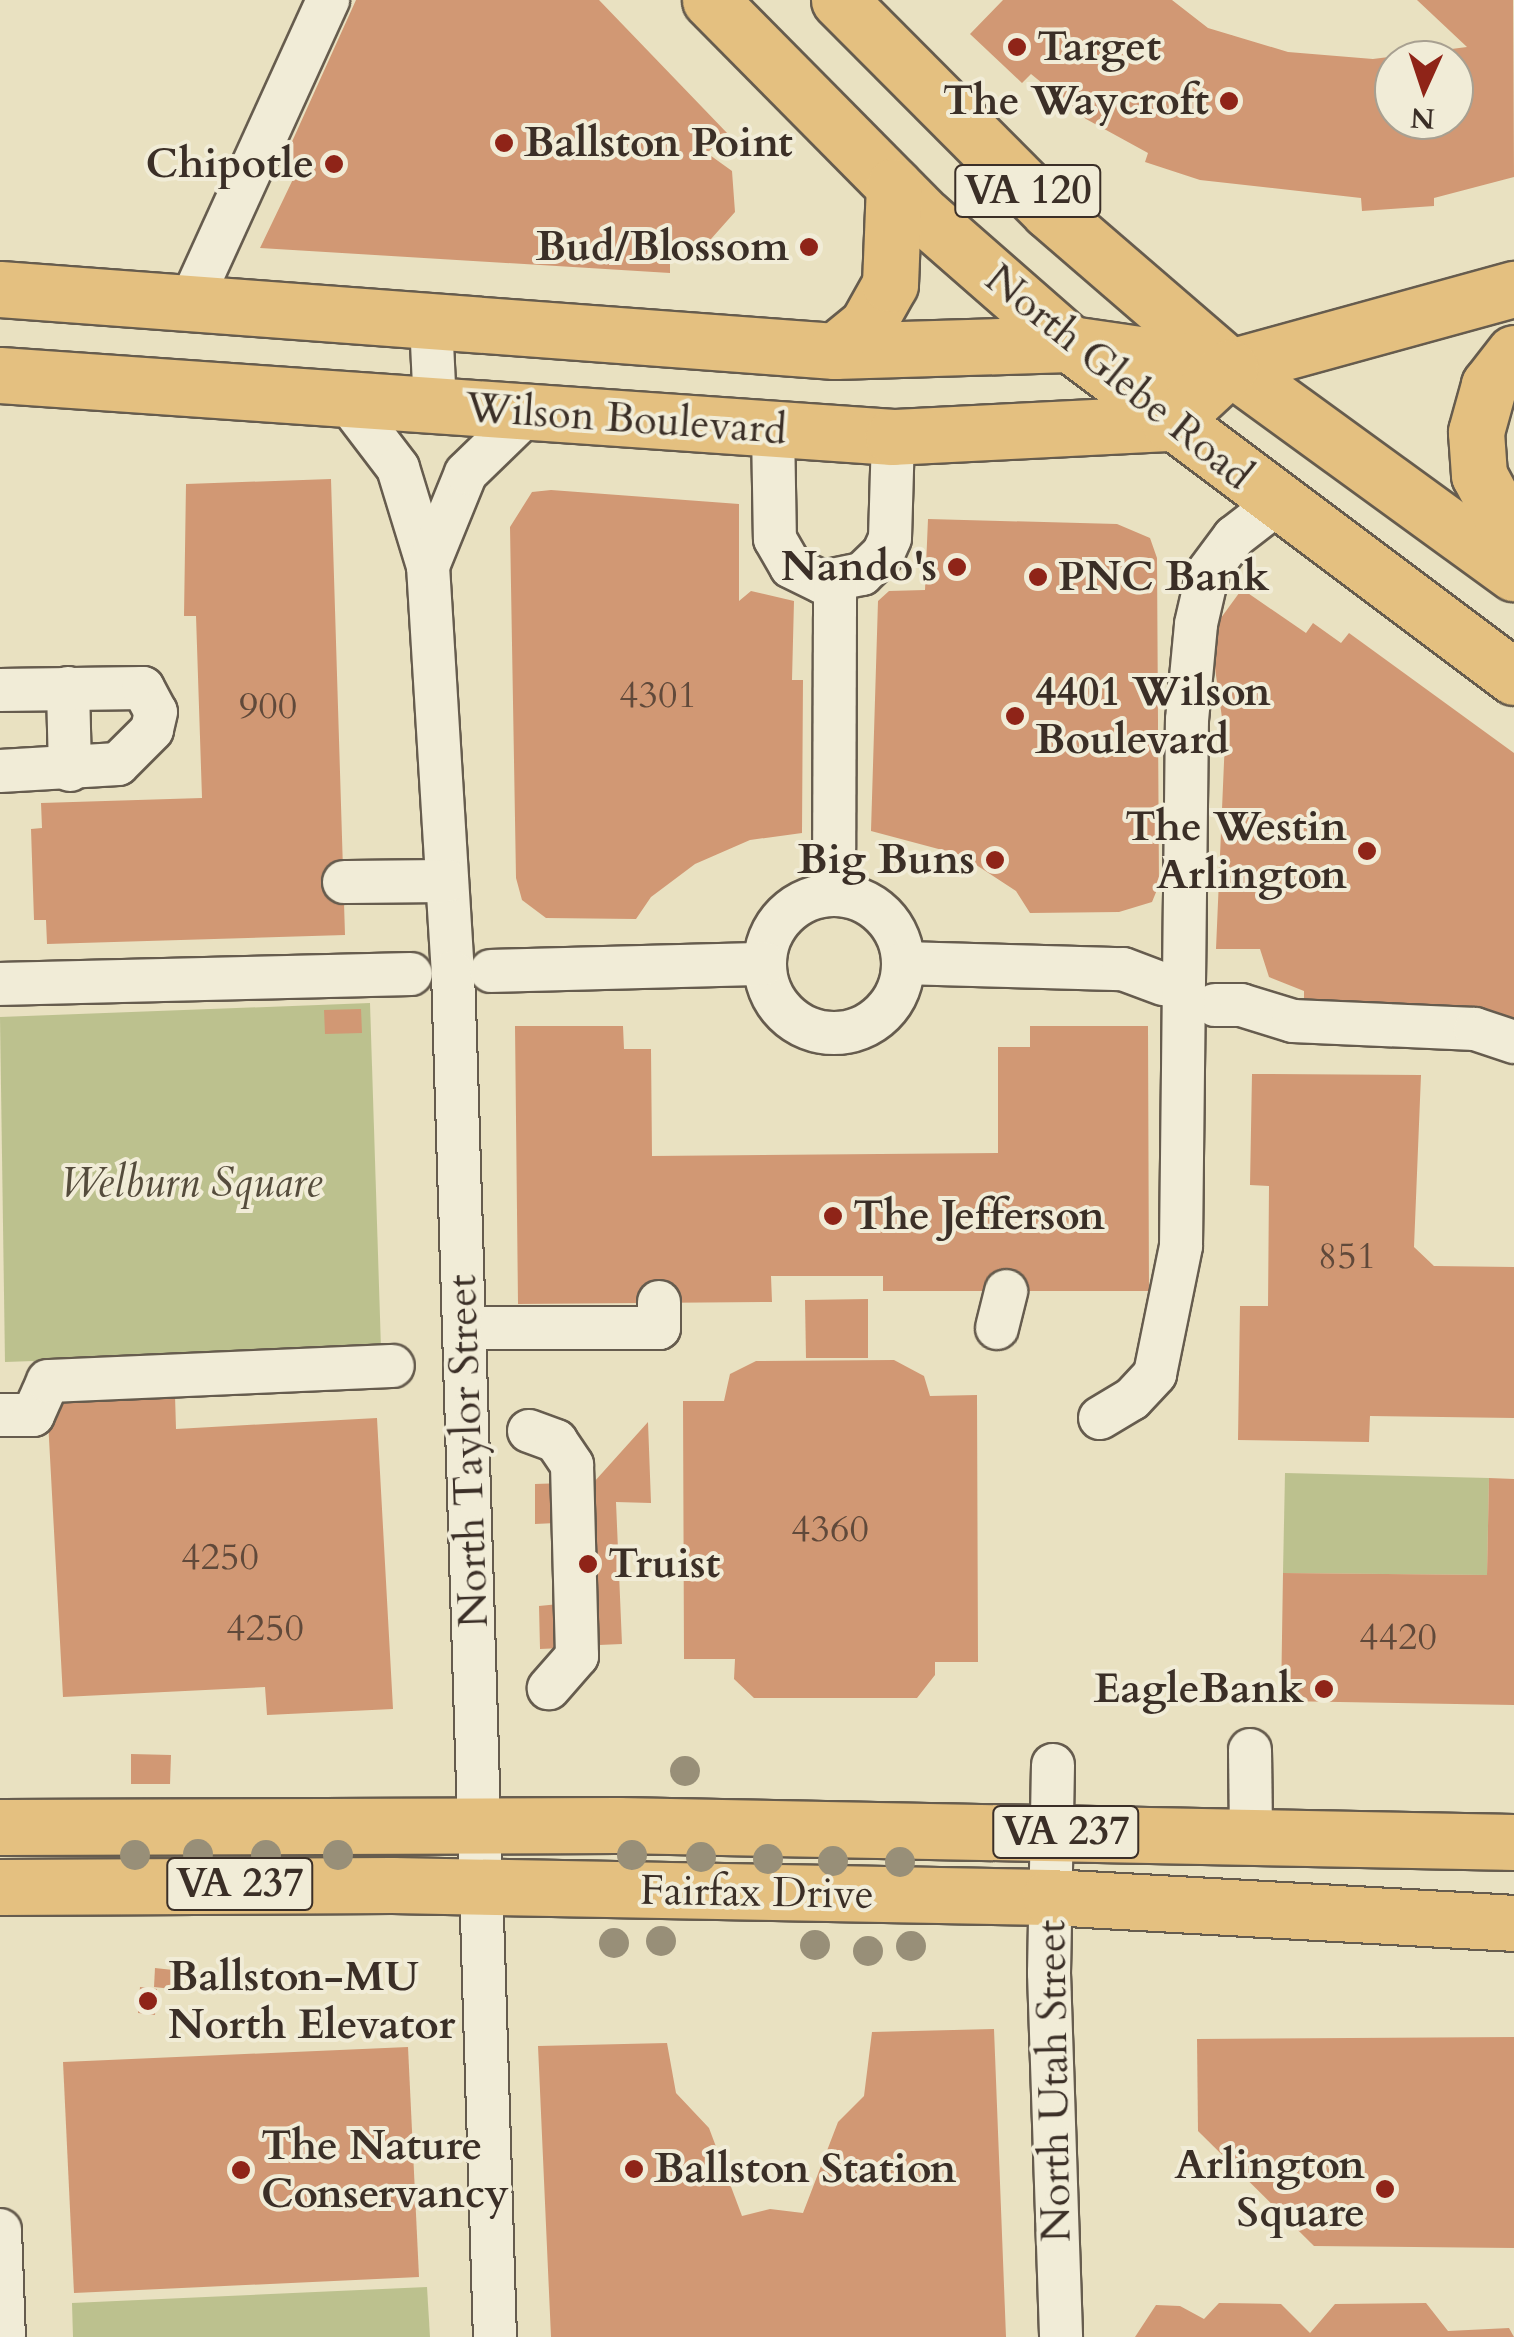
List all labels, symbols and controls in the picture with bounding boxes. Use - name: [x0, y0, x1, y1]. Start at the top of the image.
- place label: Target: [1037, 22, 1161, 72]
- marker: Target: [1006, 36, 1028, 58]
- north arrow: [1374, 40, 1474, 140]
- place label: The Waycroft: [943, 76, 1209, 126]
- marker: The Waycroft: [1218, 90, 1240, 112]
- text: N: [1409, 98, 1436, 138]
- place label: Ballston Point: [524, 118, 793, 168]
- marker: Ballston Point: [493, 132, 515, 154]
- place label: Chipotle: [146, 139, 314, 189]
- marker: Chipotle: [323, 153, 345, 175]
- road number: VA 120: [953, 156, 1103, 226]
- place label: Bud/Blossom: [536, 222, 789, 272]
- marker: Bud/Blossom: [798, 236, 820, 258]
- street label: North Glebe Road: [975, 254, 1263, 500]
- street label: Wilson Boulevard: [464, 383, 788, 455]
- place label: Nando's: [781, 542, 937, 592]
- place label: PNC Bank: [1058, 552, 1269, 602]
- marker: Nando's: [946, 556, 968, 578]
- marker: PNC Bank: [1027, 566, 1049, 588]
- place label: 4401 Wilson Boulevard: [1035, 667, 1271, 766]
- house number: 4301: [619, 673, 697, 719]
- house number: 900: [239, 684, 297, 730]
- marker: 4401 Wilson Boulevard: [1004, 705, 1026, 727]
- place label: The Westin Arlington: [1125, 802, 1347, 900]
- place label: Big Buns: [797, 835, 975, 885]
- marker: The Westin Arlington: [1356, 840, 1378, 862]
- marker: Big Buns: [984, 849, 1006, 871]
- park label: Welburn Square: [60, 1158, 322, 1208]
- place label: The Jefferson: [853, 1191, 1105, 1241]
- marker: The Jefferson: [822, 1205, 844, 1227]
- house number: 851: [1318, 1234, 1376, 1280]
- street label: North Taylor Street: [437, 1273, 499, 1629]
- house number: 4360: [791, 1507, 869, 1553]
- house number: 4250: [181, 1535, 259, 1581]
- place label: Truist: [608, 1539, 720, 1589]
- marker: Truist: [577, 1553, 599, 1575]
- house number: 4250: [226, 1606, 304, 1652]
- house number: 4420: [1359, 1615, 1437, 1661]
- place label: EagleBank: [1094, 1664, 1304, 1714]
- marker: EagleBank: [1313, 1678, 1335, 1700]
- road number: VA 237: [991, 1797, 1141, 1867]
- road number: VA 237: [165, 1849, 315, 1919]
- street label: Fairfax Drive: [640, 1866, 874, 1920]
- street label: North Utah Street: [1026, 1919, 1082, 2243]
- place label: Ballston-MU North Elevator: [168, 1952, 455, 2050]
- marker: Ballston-MU North Elevator: [137, 1990, 159, 2012]
- place label: The Nature Conservancy: [261, 2121, 509, 2220]
- place label: Arlington Square: [1174, 2140, 1365, 2238]
- place label: Ballston Station: [654, 2144, 957, 2194]
- marker: Ballston Station: [623, 2158, 645, 2180]
- marker: The Nature Conservancy: [230, 2159, 252, 2181]
- marker: Arlington Square: [1374, 2178, 1396, 2200]

